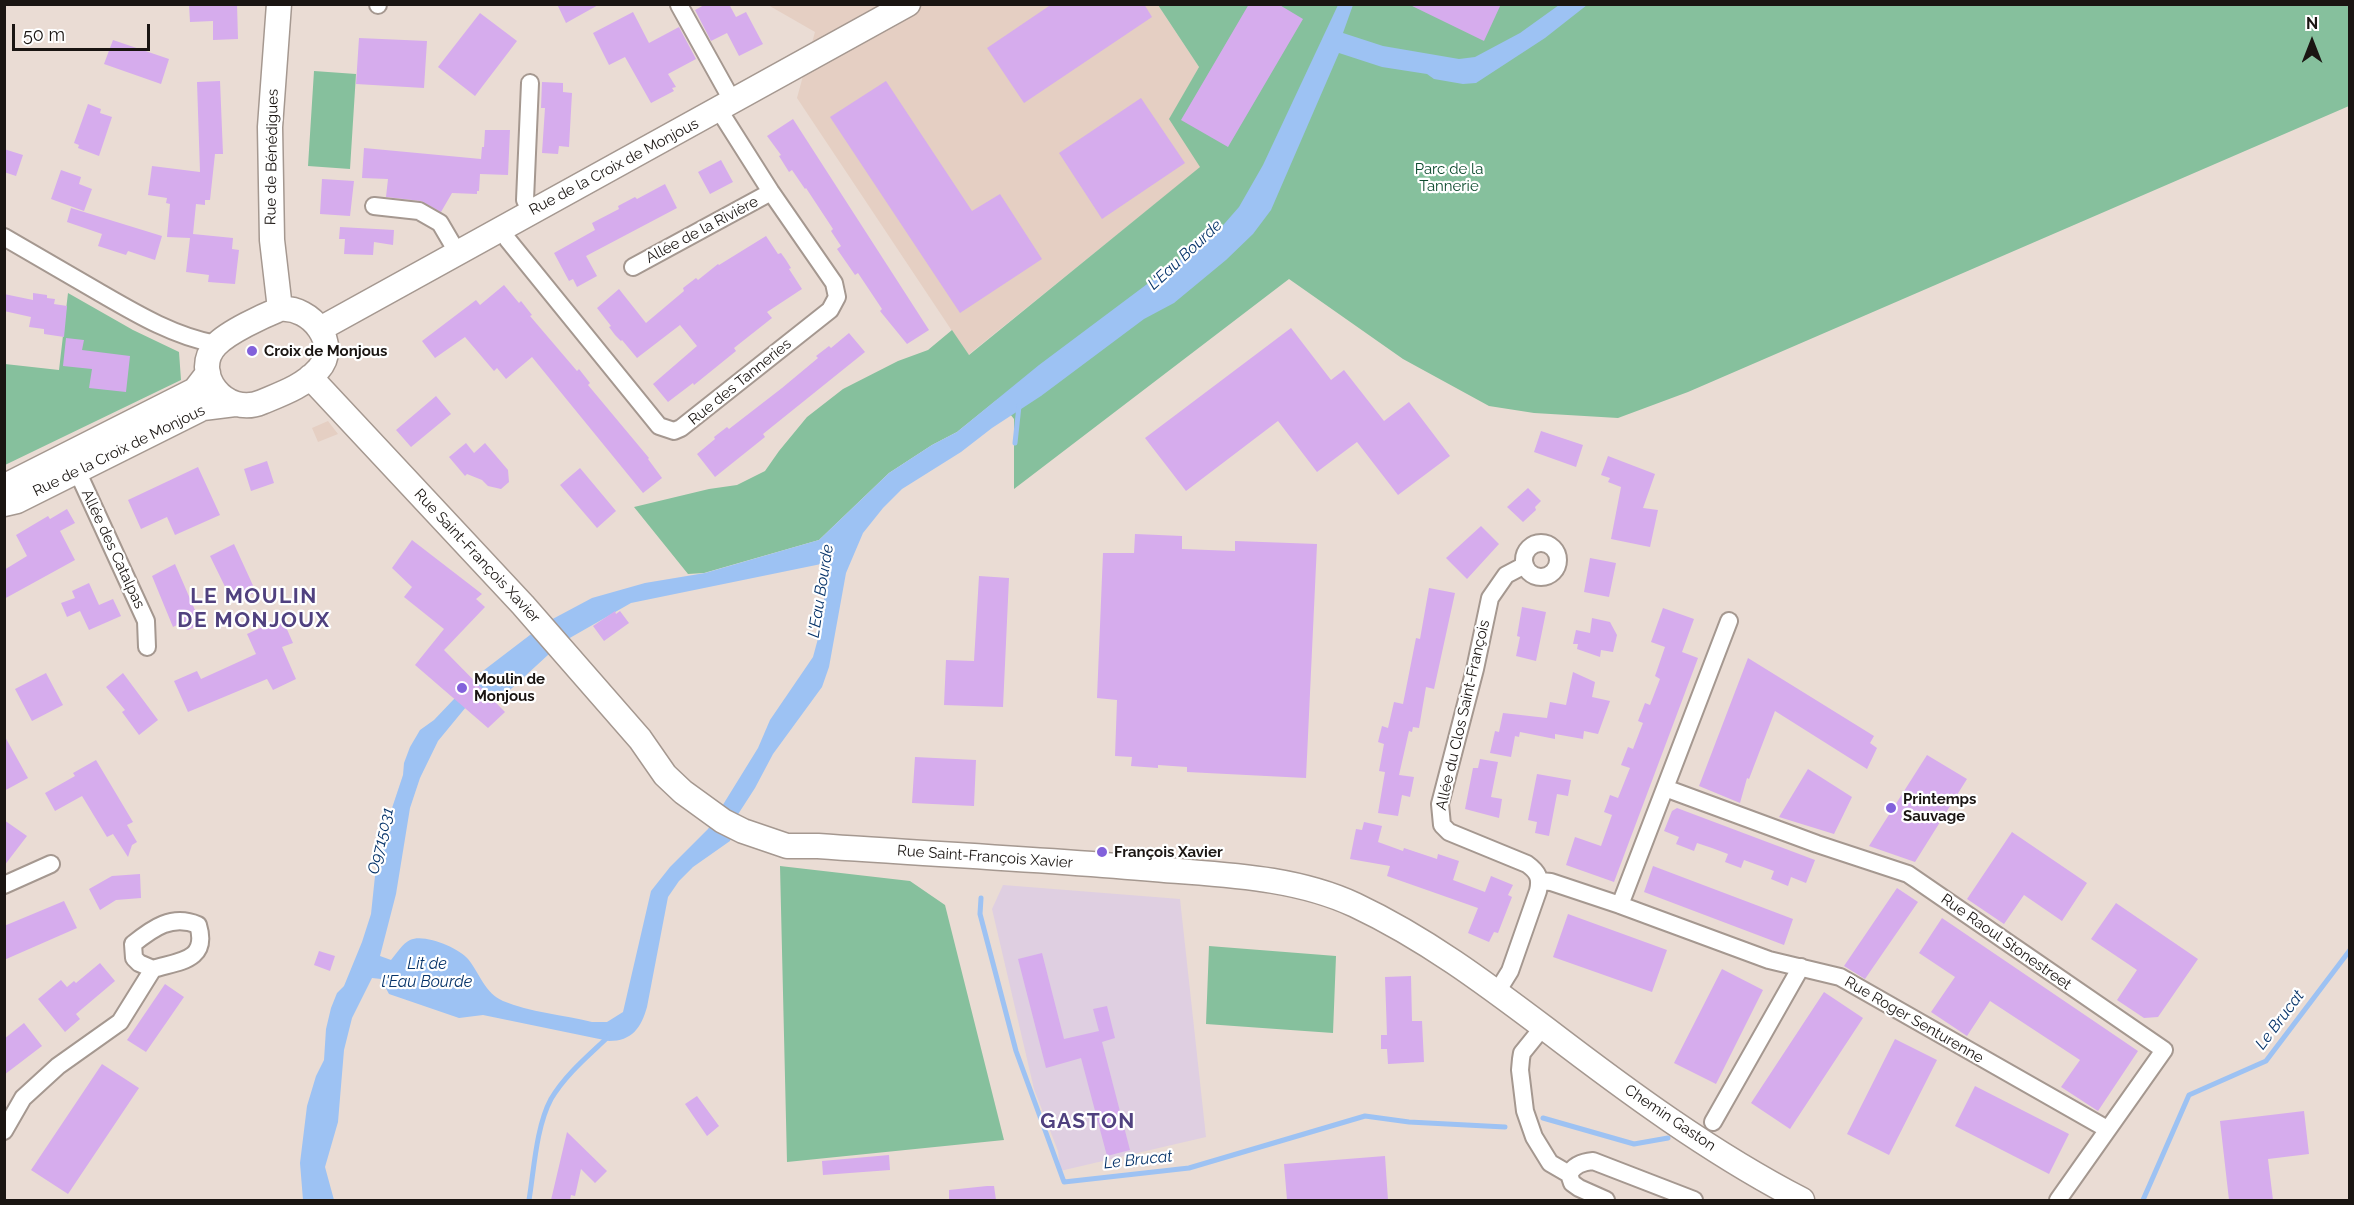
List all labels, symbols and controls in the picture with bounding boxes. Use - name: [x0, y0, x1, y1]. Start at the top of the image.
- scale bar: [15, 12, 153, 50]
- north arrow: [2282, 12, 2342, 72]
- text: N: [2306, 14, 2318, 33]
- text: 50 m: [23, 24, 65, 45]
- street label: Rue de Bénédigues: [262, 89, 282, 225]
- street label: Rue de la Croix de Monjous: [526, 115, 702, 219]
- park label: Parc de la Tannerie: [1415, 160, 1483, 195]
- street label: Allée de la Rivière: [643, 193, 761, 267]
- water label: L'Eau Bourde: [1144, 216, 1226, 294]
- street label: Rue des Tanneries: [685, 335, 795, 429]
- place label: Croix de Monjous: [264, 342, 387, 360]
- marker: Croix de Monjous: [245, 344, 259, 358]
- street label: Rue de la Croix de Monjous: [30, 401, 208, 501]
- street label: Rue Saint-François Xavier: [410, 485, 544, 627]
- street label: Allée des Catalpas: [78, 487, 148, 611]
- water label: L'Eau Bourde: [804, 543, 838, 639]
- district label: LE MOULIN DE MONJOUX: [177, 584, 331, 634]
- street label: Allée du Clos Saint-François: [1432, 618, 1494, 812]
- place label: Moulin de Monjous: [474, 670, 545, 705]
- marker: Moulin de Monjous: [455, 681, 469, 695]
- place label: Printemps Sauvage: [1903, 790, 1977, 825]
- marker: Printemps Sauvage: [1884, 801, 1898, 815]
- water label: O9715031: [364, 806, 398, 876]
- street label: Rue Saint-François Xavier: [896, 842, 1074, 872]
- place label: François Xavier: [1114, 843, 1223, 861]
- marker: François Xavier: [1095, 845, 1109, 859]
- street label: Rue Raoul Stonestreet: [1937, 890, 2075, 994]
- water label: Lit de l'Eau Bourde: [382, 954, 472, 992]
- street label: Rue Roger Senturenne: [1841, 973, 1987, 1067]
- water label: Le Brucat: [2252, 987, 2308, 1053]
- street label: Chemin Gaston: [1621, 1081, 1719, 1155]
- district label: GASTON: [1040, 1109, 1136, 1135]
- water label: Le Brucat: [1103, 1147, 1173, 1173]

